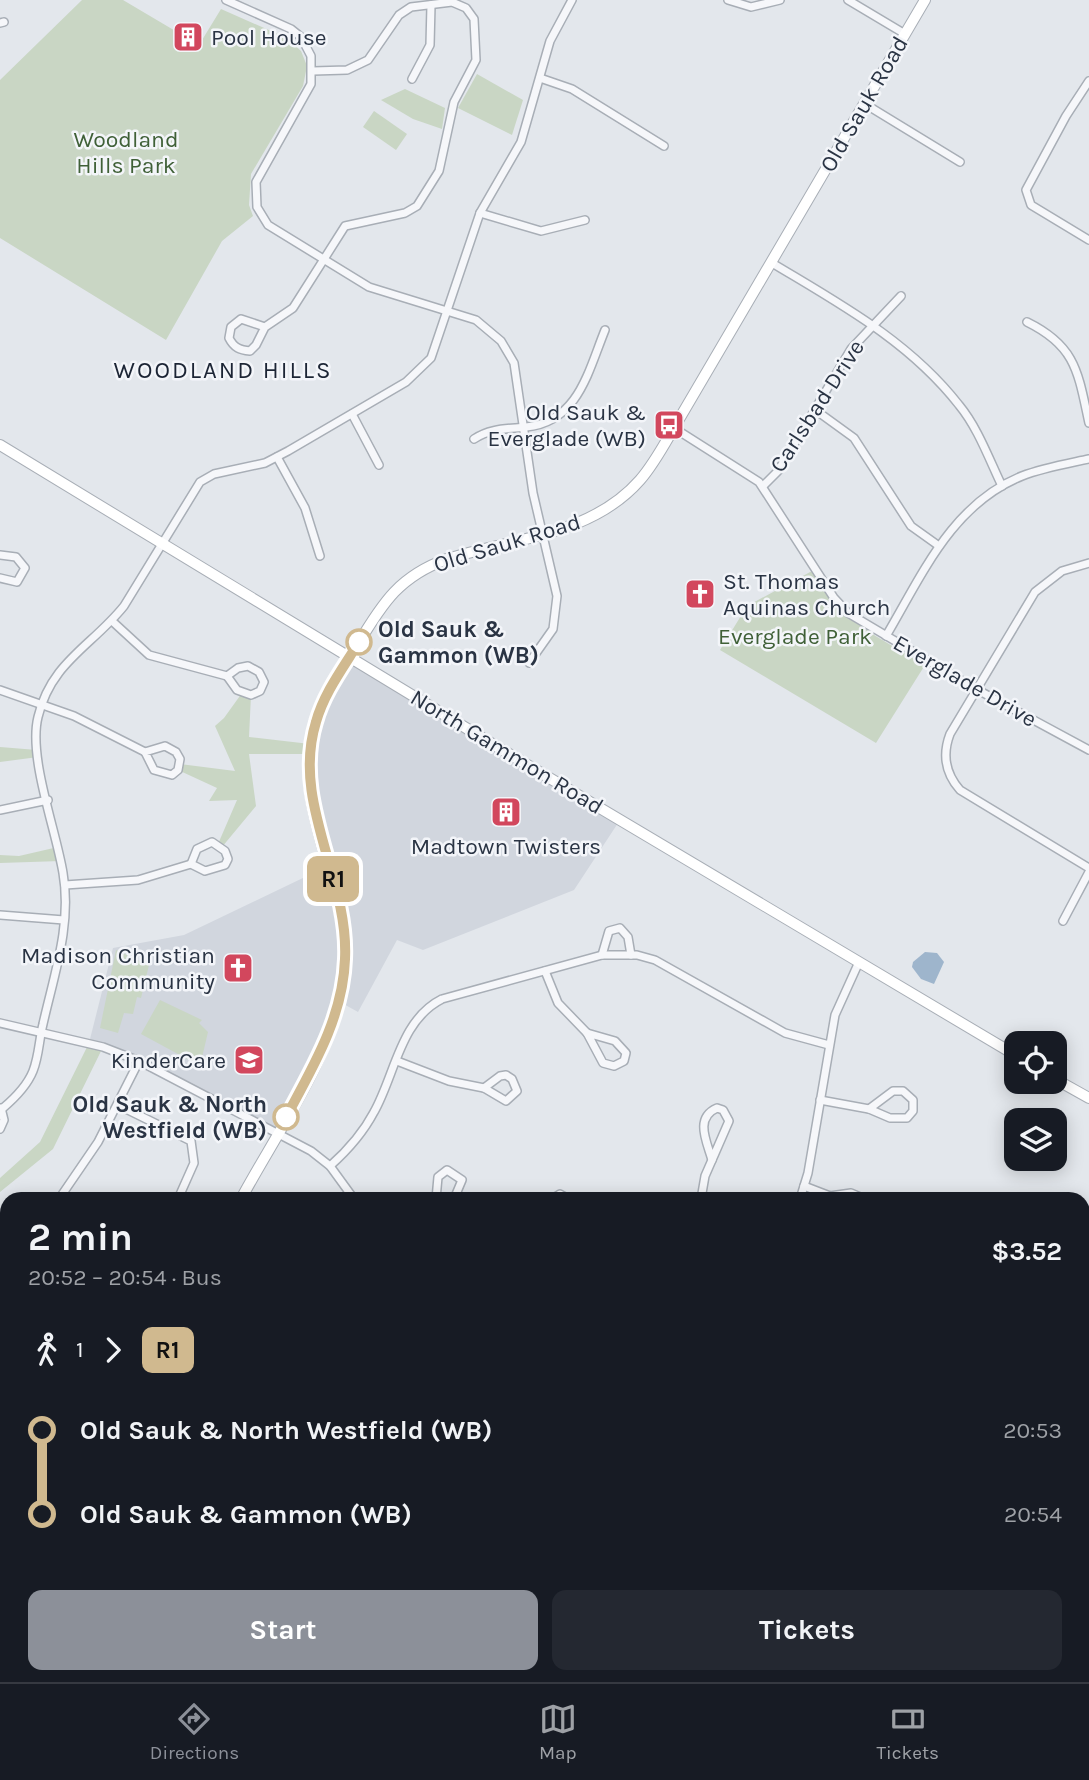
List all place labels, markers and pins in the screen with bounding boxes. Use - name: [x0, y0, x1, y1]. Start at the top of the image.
- building icon: Pool House: [171, 20, 205, 54]
- place label: Pool House: [211, 24, 327, 51]
- place label: Old Sauk & Everglade (WB): [488, 399, 646, 452]
- bus stop icon: Old Sauk & Everglade (WB): [652, 408, 686, 442]
- place label: St. Thomas Aquinas Church: [723, 568, 891, 621]
- church icon: St. Thomas Aquinas Church: [683, 577, 717, 611]
- place label: Old Sauk & Gammon (WB): [378, 616, 539, 669]
- marker: Old Sauk & Gammon (WB): [346, 629, 372, 655]
- building icon: Madtown Twisters: [489, 795, 523, 829]
- place label: Madtown Twisters: [411, 833, 601, 860]
- place label: Madison Christian Community: [21, 942, 215, 995]
- church icon: Madison Christian Community: [221, 951, 255, 985]
- school or university icon: KinderCare: [232, 1043, 266, 1077]
- place label: KinderCare: [111, 1047, 226, 1074]
- place label: Old Sauk & North Westfield (WB): [72, 1091, 267, 1144]
- marker: Old Sauk & North Westfield (WB): [273, 1104, 299, 1130]

